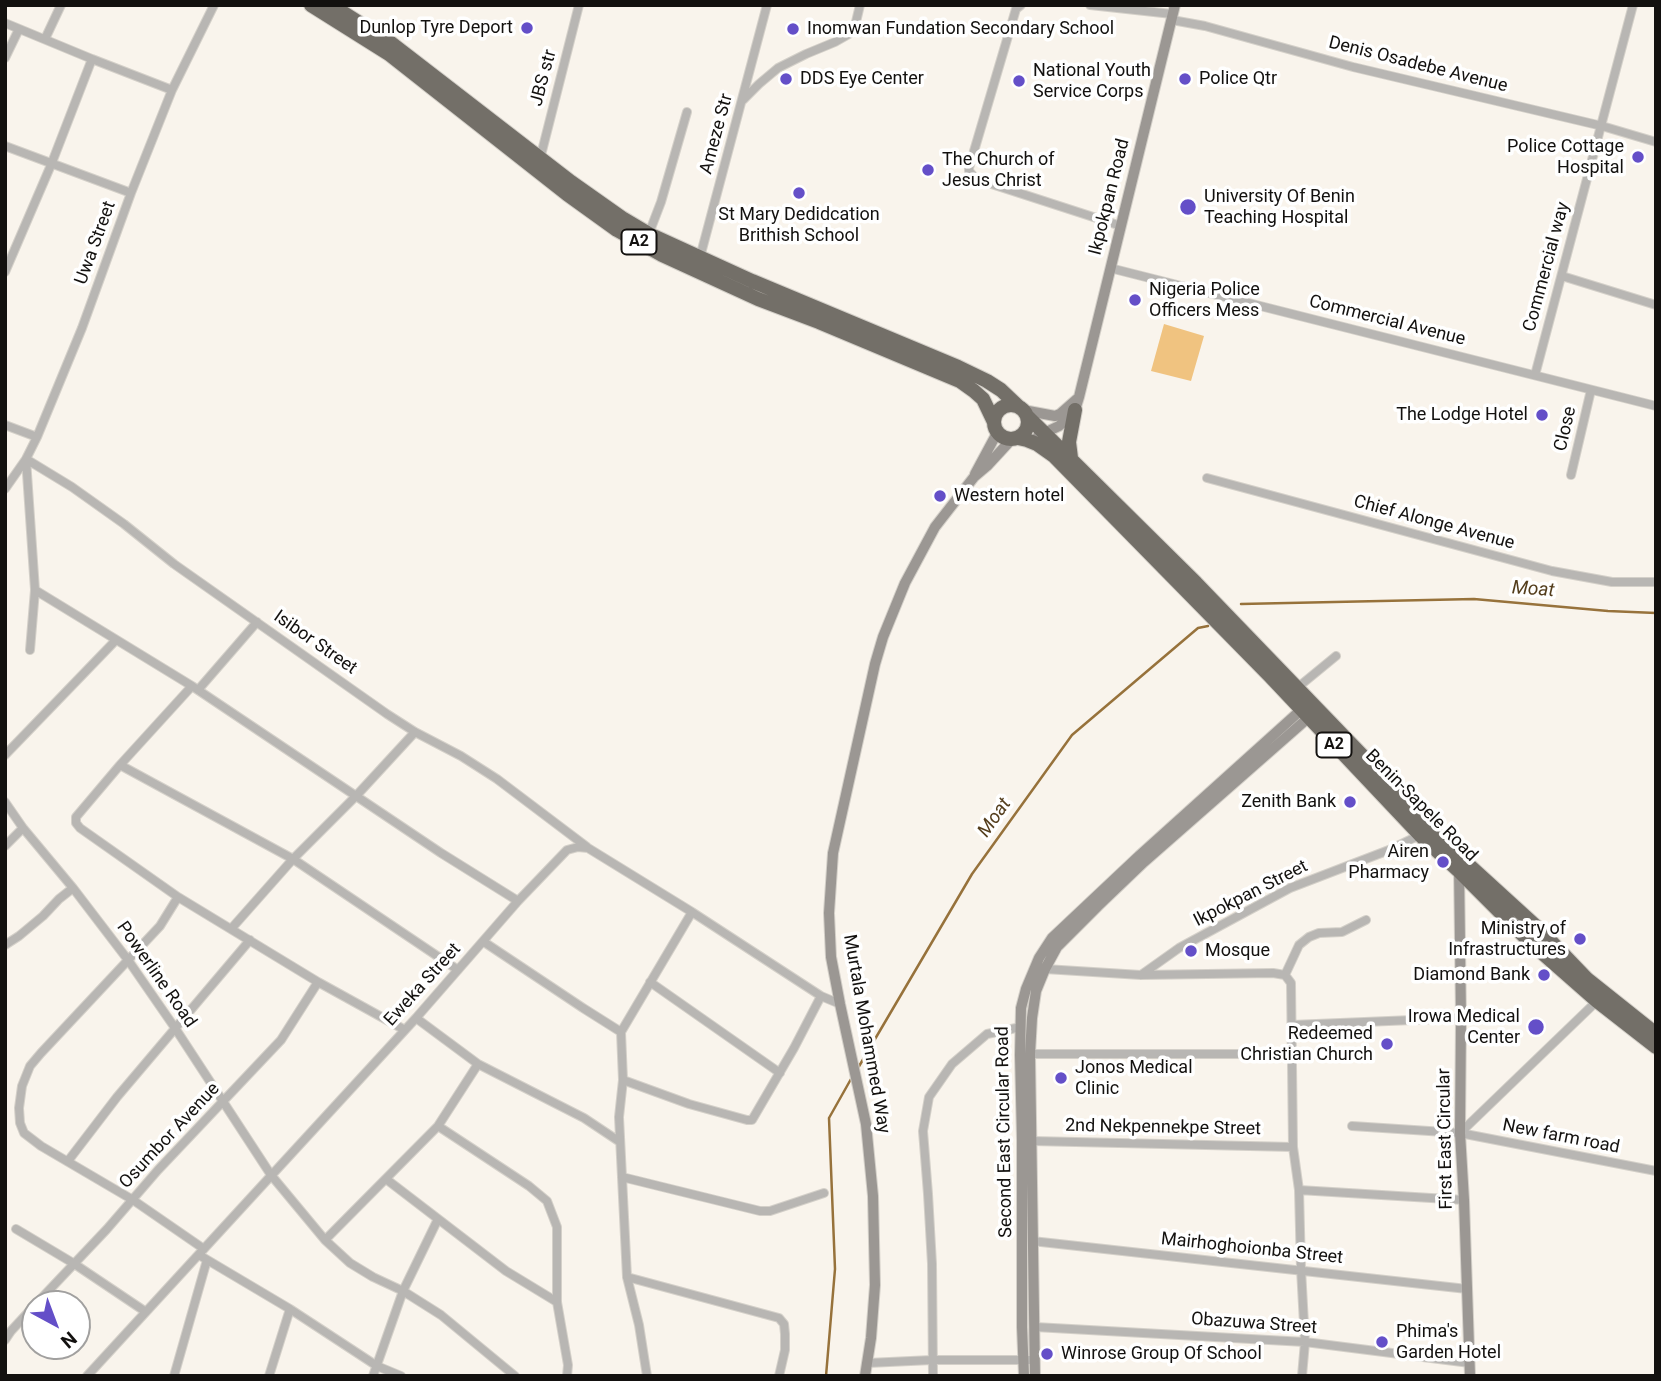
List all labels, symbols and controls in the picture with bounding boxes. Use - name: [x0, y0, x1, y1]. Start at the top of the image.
- place label: Dunlop Tyre Deport: [359, 17, 513, 39]
- place label: Inomwan Fundation Secondary School: [807, 18, 1114, 40]
- marker: Dunlop Tyre Deport: [519, 20, 535, 36]
- marker: Inomwan Fundation Secondary School: [785, 21, 801, 37]
- street label: Denis Osadebe Avenue: [1326, 32, 1510, 98]
- street label: JBS str: [526, 47, 562, 109]
- place label: National Youth Service Corps: [1033, 60, 1151, 102]
- place label: DDS Eye Center: [800, 68, 924, 90]
- place label: Police Qtr: [1199, 68, 1277, 90]
- marker: DDS Eye Center: [778, 71, 794, 87]
- marker: Police Qtr: [1177, 71, 1193, 87]
- marker: National Youth Service Corps: [1011, 73, 1027, 89]
- street label: Ameze Str: [696, 91, 738, 177]
- place label: Police Cottage Hospital: [1507, 136, 1624, 178]
- street label: Ikpokpan Road: [1085, 137, 1135, 257]
- place label: The Church of Jesus Christ: [942, 149, 1054, 192]
- marker: Police Cottage Hospital: [1630, 149, 1646, 165]
- marker: The Church of Jesus Christ: [920, 162, 936, 178]
- marker: St Mary Dedidcation Brithish School: [791, 185, 807, 201]
- place label: University Of Benin Teaching Hospital: [1204, 186, 1355, 228]
- marker: University Of Benin Teaching Hospital: [1178, 197, 1198, 217]
- street label: Uwa Street: [71, 198, 121, 288]
- street label: Commercial way: [1519, 200, 1575, 334]
- place label: St Mary Dedidcation Brithish School: [718, 204, 880, 246]
- road number: A2: [622, 230, 656, 254]
- place label: Nigeria Police Officers Mess: [1149, 279, 1260, 322]
- street label: Commercial Avenue: [1307, 291, 1467, 351]
- marker: Nigeria Police Officers Mess: [1127, 292, 1143, 308]
- place label: The Lodge Hotel: [1396, 404, 1528, 426]
- street label: Close: [1550, 405, 1582, 453]
- marker: The Lodge Hotel: [1534, 407, 1550, 423]
- place label: Western hotel: [954, 485, 1064, 507]
- marker: Western hotel: [932, 488, 948, 504]
- street label: Chief Alonge Avenue: [1351, 491, 1517, 555]
- water label: Moat: [1511, 577, 1555, 603]
- street label: Isibor Street: [269, 606, 361, 680]
- road number: A2: [1316, 732, 1352, 758]
- street label: Benin-Sapele Road: [1360, 745, 1482, 867]
- place label: Zenith Bank: [1241, 791, 1336, 813]
- water label: Moat: [973, 794, 1017, 842]
- marker: Zenith Bank: [1342, 794, 1358, 810]
- place label: Airen Pharmacy: [1348, 841, 1429, 884]
- marker: Airen Pharmacy: [1435, 854, 1451, 870]
- street label: Ikpokpan Street: [1190, 856, 1312, 932]
- street label: Powerline Road: [111, 918, 201, 1032]
- place label: Ministry of Infrastructures: [1448, 918, 1566, 960]
- marker: Ministry of Infrastructures: [1572, 931, 1588, 947]
- street label: Murtala Mohammed Way: [838, 933, 894, 1135]
- street label: Eweka Street: [380, 939, 466, 1031]
- place label: Mosque: [1205, 940, 1270, 962]
- marker: Mosque: [1183, 943, 1199, 959]
- place label: Diamond Bank: [1413, 964, 1530, 986]
- marker: Diamond Bank: [1536, 967, 1552, 983]
- place label: Irowa Medical Center: [1408, 1006, 1520, 1048]
- marker: Irowa Medical Center: [1526, 1017, 1546, 1037]
- place label: Redeemed Christian Church: [1240, 1023, 1373, 1066]
- street label: Second East Circular Road: [992, 1026, 1018, 1238]
- marker: Redeemed Christian Church: [1379, 1036, 1395, 1052]
- place label: Jonos Medical Clinic: [1075, 1057, 1193, 1100]
- street label: First East Circular: [1434, 1068, 1458, 1210]
- marker: Jonos Medical Clinic: [1053, 1070, 1069, 1086]
- street label: Osumbor Avenue: [115, 1078, 225, 1194]
- street label: 2nd Nekpennekpe Street: [1065, 1115, 1261, 1141]
- street label: New farm road: [1501, 1115, 1621, 1159]
- street label: Mairhoghoionba Street: [1160, 1229, 1344, 1269]
- north arrow: [21, 1290, 91, 1360]
- street label: Obazuwa Street: [1190, 1309, 1318, 1339]
- place label: Phima's Garden Hotel: [1396, 1321, 1501, 1364]
- text: N: [56, 1327, 81, 1353]
- marker: Phima's Garden Hotel: [1374, 1334, 1390, 1350]
- place label: Winrose Group Of School: [1061, 1343, 1262, 1365]
- marker: Winrose Group Of School: [1039, 1346, 1055, 1362]

